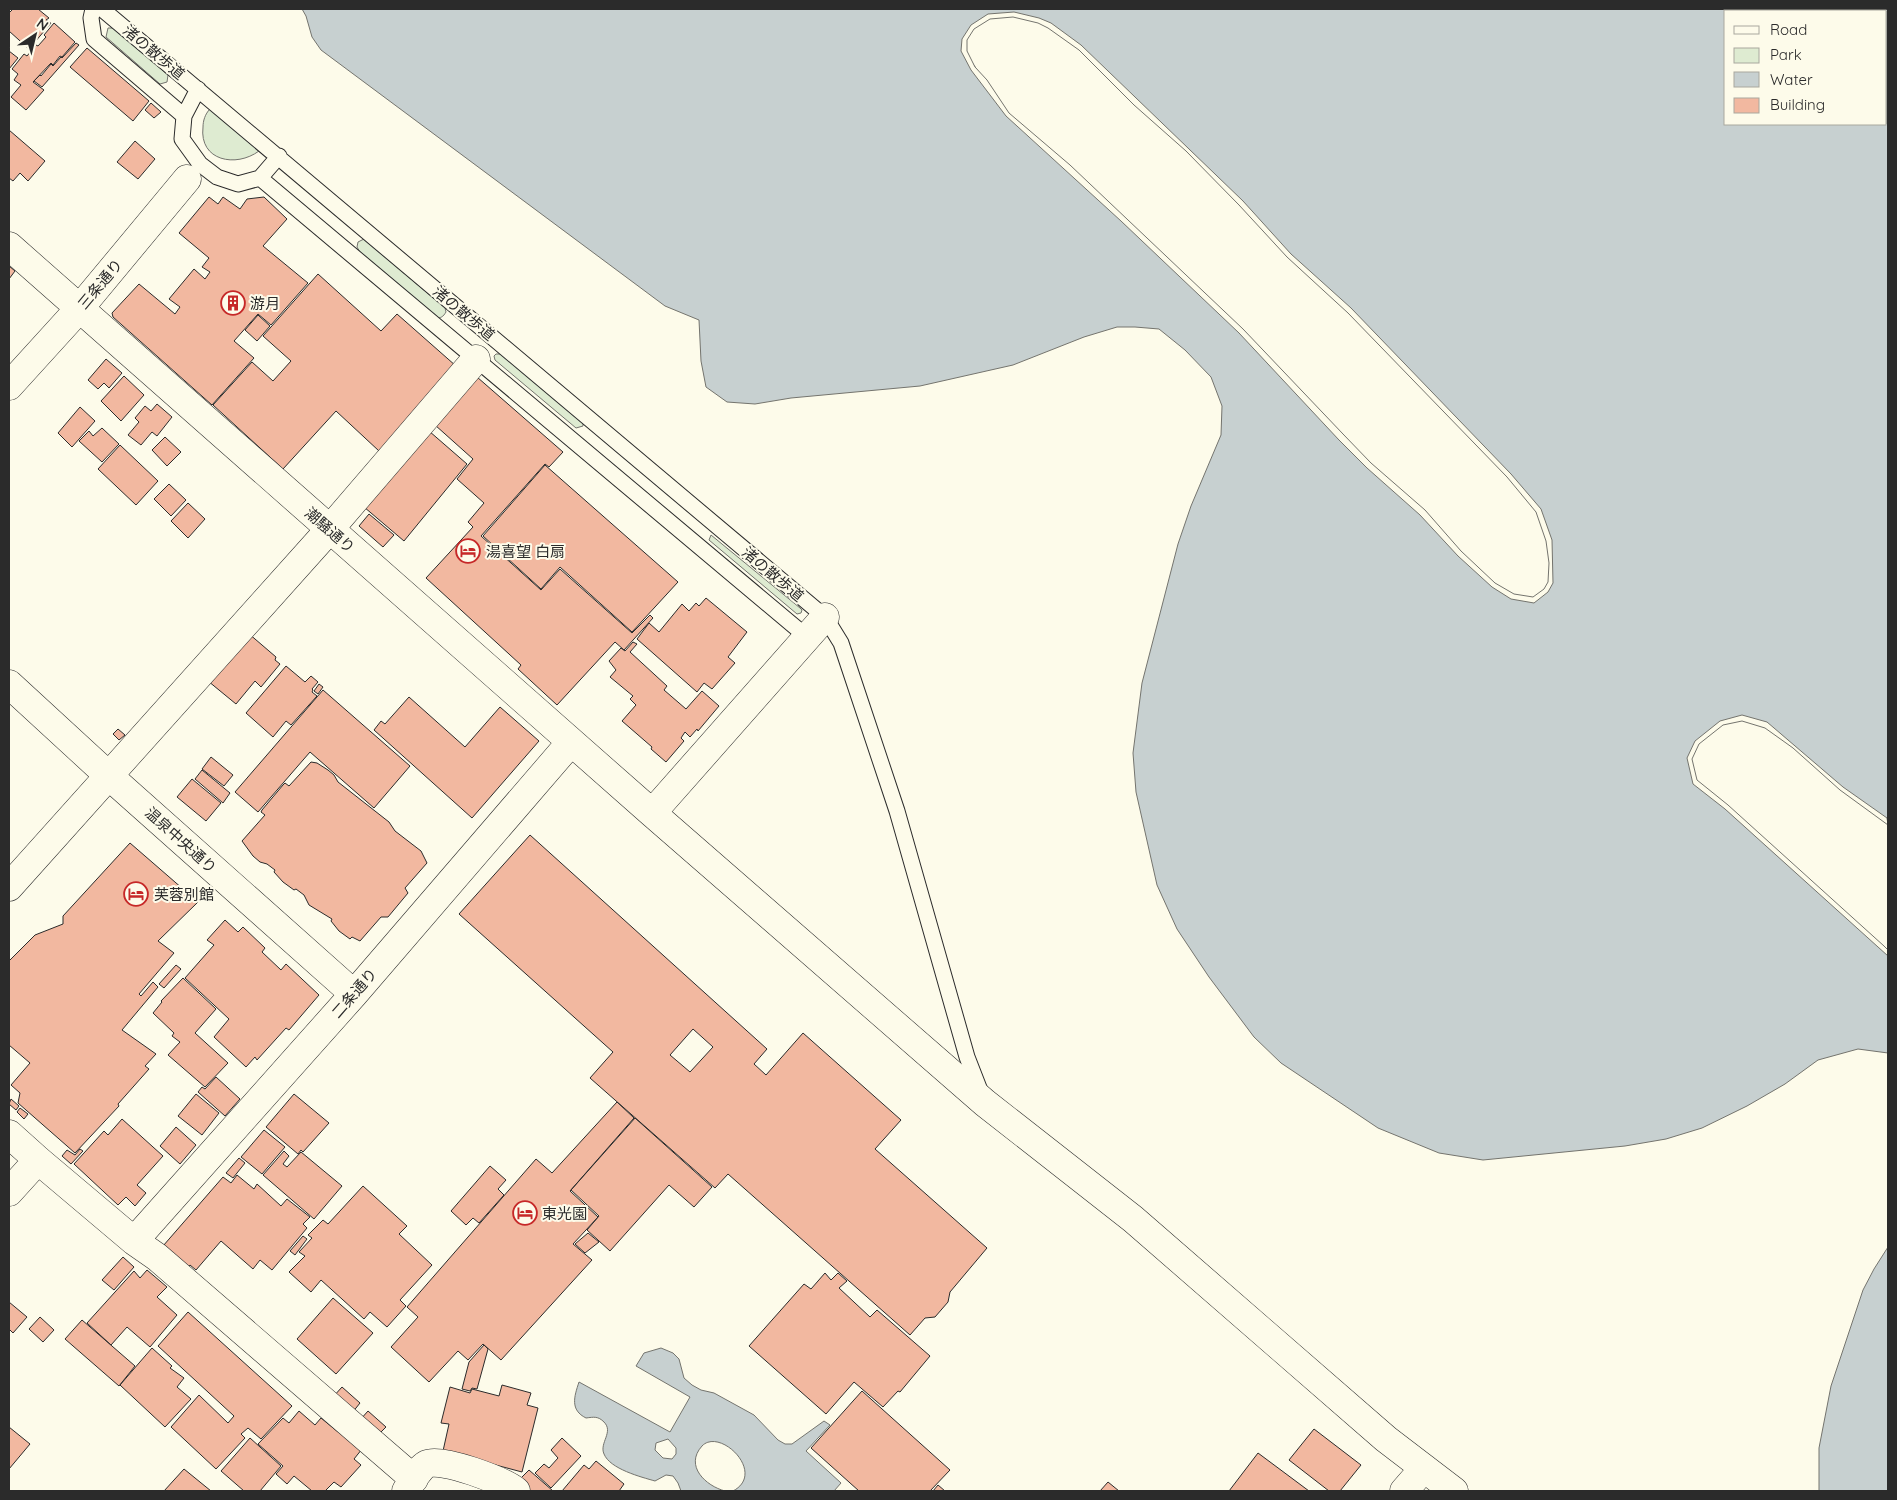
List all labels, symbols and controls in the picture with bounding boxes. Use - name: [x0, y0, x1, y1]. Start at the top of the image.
- north arrow: [10, 10, 60, 60]
- legend: [1724, 10, 1887, 125]
- text: N: [33, 14, 52, 35]
- text: Road: [1770, 20, 1807, 39]
- street label: 渚の散歩道: [119, 21, 189, 83]
- text: Park: [1770, 45, 1802, 64]
- text: Water: [1770, 70, 1813, 89]
- text: Building: [1770, 95, 1825, 114]
- street label: 三条通り: [73, 255, 127, 313]
- street label: 渚の散歩道: [429, 282, 499, 344]
- building icon: 游月: [220, 290, 246, 316]
- place label: 游月: [250, 294, 280, 313]
- street label: 潮騒通り: [301, 503, 359, 557]
- hotel icon: 湯喜望 白扇: [455, 538, 481, 564]
- place label: 湯喜望 白扇: [486, 542, 565, 561]
- street label: 渚の散歩道: [738, 543, 808, 605]
- street label: 温泉中央通り: [141, 803, 221, 877]
- hotel icon: 芙蓉別館: [123, 881, 149, 907]
- place label: 芙蓉別館: [154, 885, 214, 904]
- street label: 二条通り: [327, 964, 381, 1022]
- hotel icon: 東光園: [512, 1200, 538, 1226]
- place label: 東光園: [542, 1204, 587, 1223]

